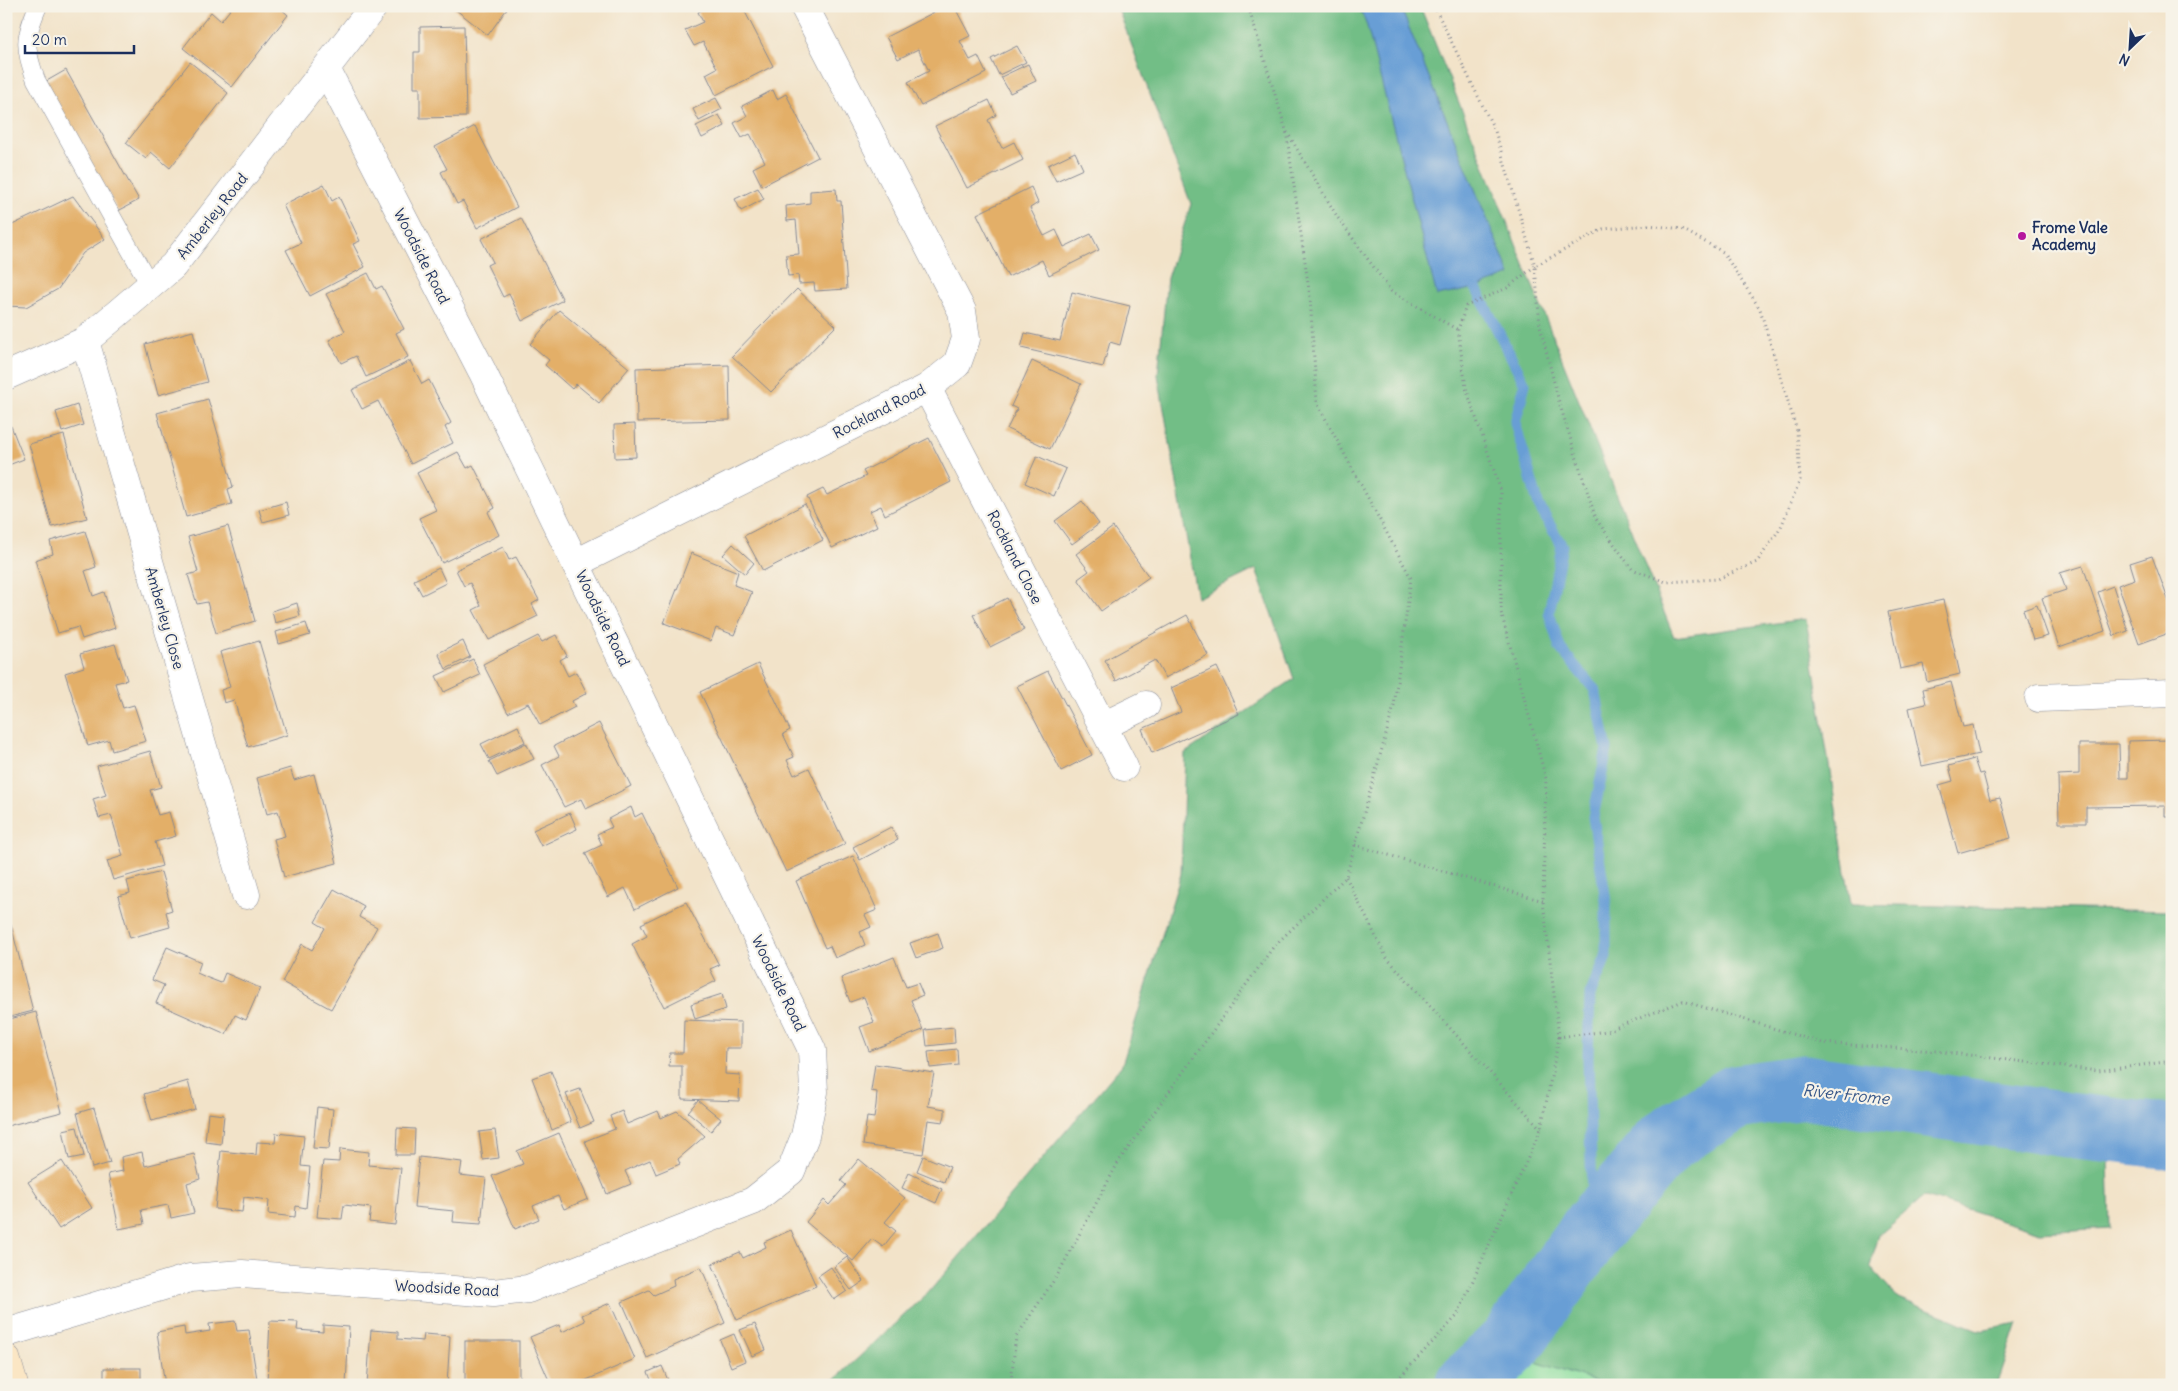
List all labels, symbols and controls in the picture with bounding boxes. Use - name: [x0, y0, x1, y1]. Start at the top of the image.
- scale bar: [25, 22, 134, 54]
- north arrow: [2106, 22, 2156, 72]
- text: 20 m: [32, 30, 67, 49]
- text: N: [2116, 50, 2133, 70]
- street label: Amberley Road: [173, 169, 252, 263]
- street label: Woodside Road: [390, 205, 454, 307]
- place label: Frome Vale Academy: [2032, 218, 2108, 255]
- marker: Frome Vale Academy: [2016, 230, 2028, 242]
- street label: Rockland Road: [830, 379, 929, 442]
- street label: Rockland Close: [983, 507, 1047, 607]
- street label: Amberley Close: [141, 565, 189, 671]
- street label: Woodside Road: [572, 567, 635, 669]
- street label: Woodside Road: [748, 932, 811, 1034]
- water label: River Frome: [1802, 1080, 1892, 1109]
- street label: Woodside Road: [394, 1276, 500, 1300]

